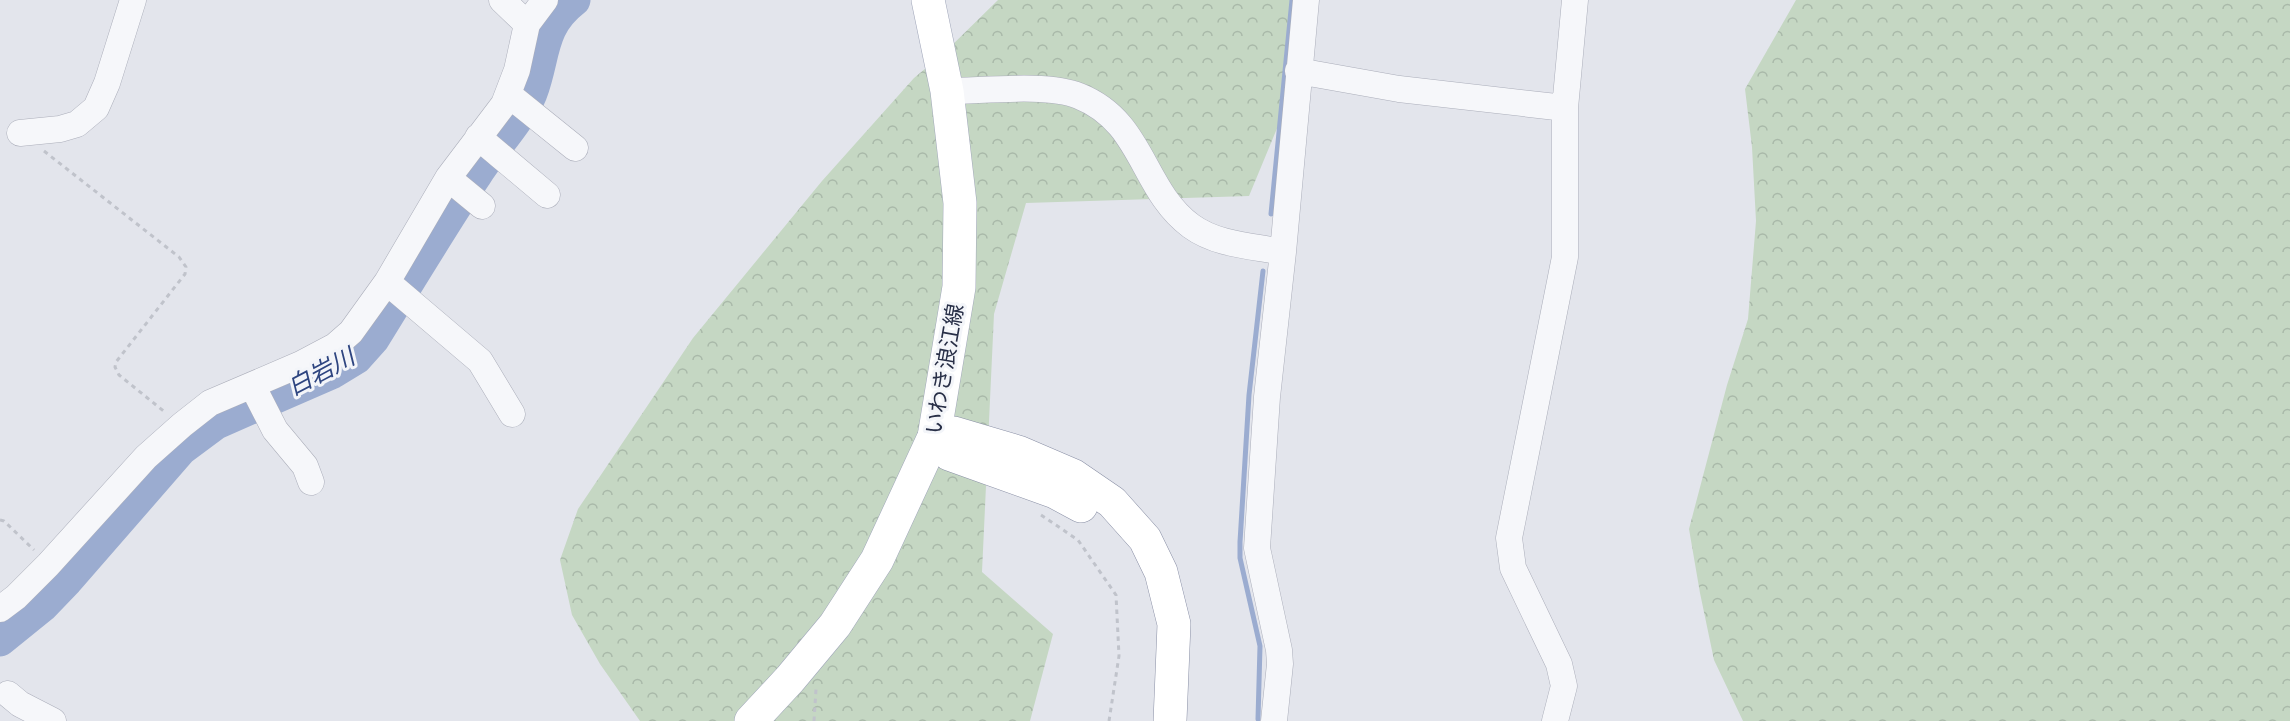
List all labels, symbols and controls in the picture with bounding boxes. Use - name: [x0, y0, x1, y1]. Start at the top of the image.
- street label: いわき浪江線: [916, 301, 972, 437]
- water label: 白岩川: [280, 337, 363, 404]

